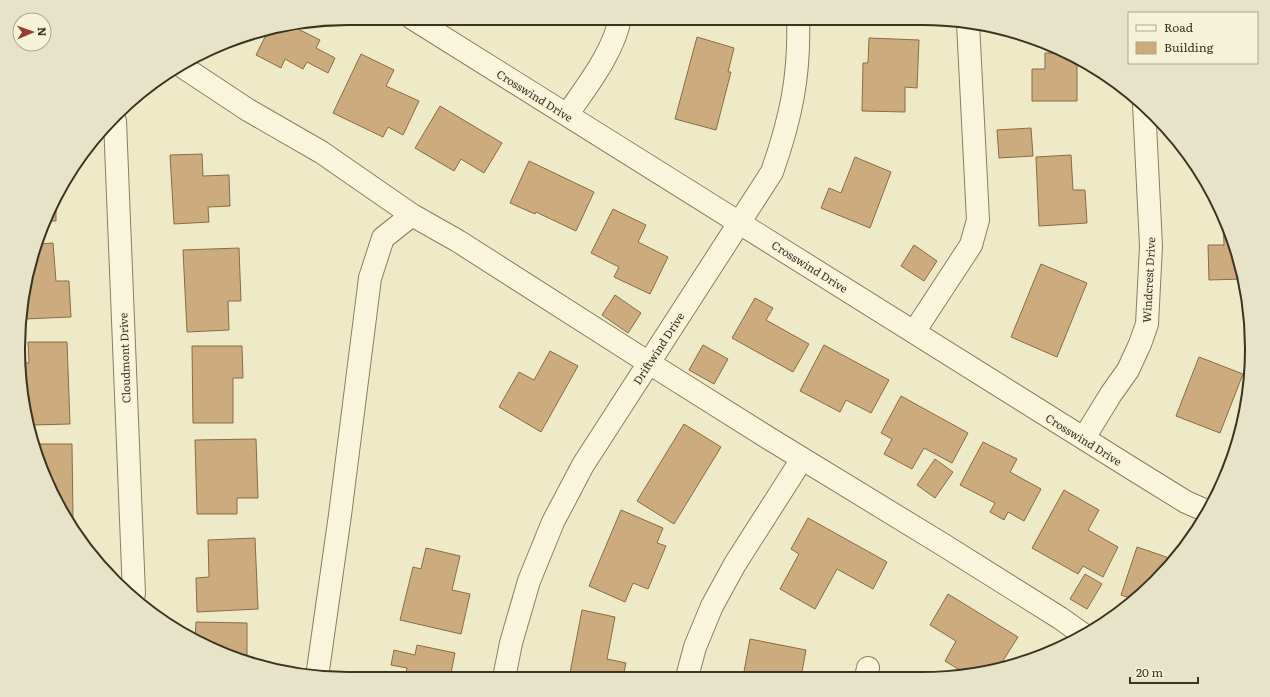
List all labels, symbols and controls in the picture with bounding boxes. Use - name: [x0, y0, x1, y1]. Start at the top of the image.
- north arrow: [12, 12, 52, 52]
- legend: [1128, 12, 1258, 64]
- text: Road: [1164, 18, 1194, 36]
- text: N: [35, 27, 51, 37]
- text: Building: [1164, 38, 1214, 56]
- street label: Crosswind Drive: [494, 65, 576, 125]
- street label: Crosswind Drive: [769, 236, 851, 296]
- street label: Windcrest Drive: [1138, 236, 1158, 323]
- street label: Driftwind Drive: [629, 308, 688, 387]
- street label: Cloudmont Drive: [114, 312, 134, 404]
- street label: Crosswind Drive: [1043, 409, 1125, 469]
- scale bar: [1130, 659, 1198, 685]
- text: 20 m: [1136, 663, 1163, 681]

